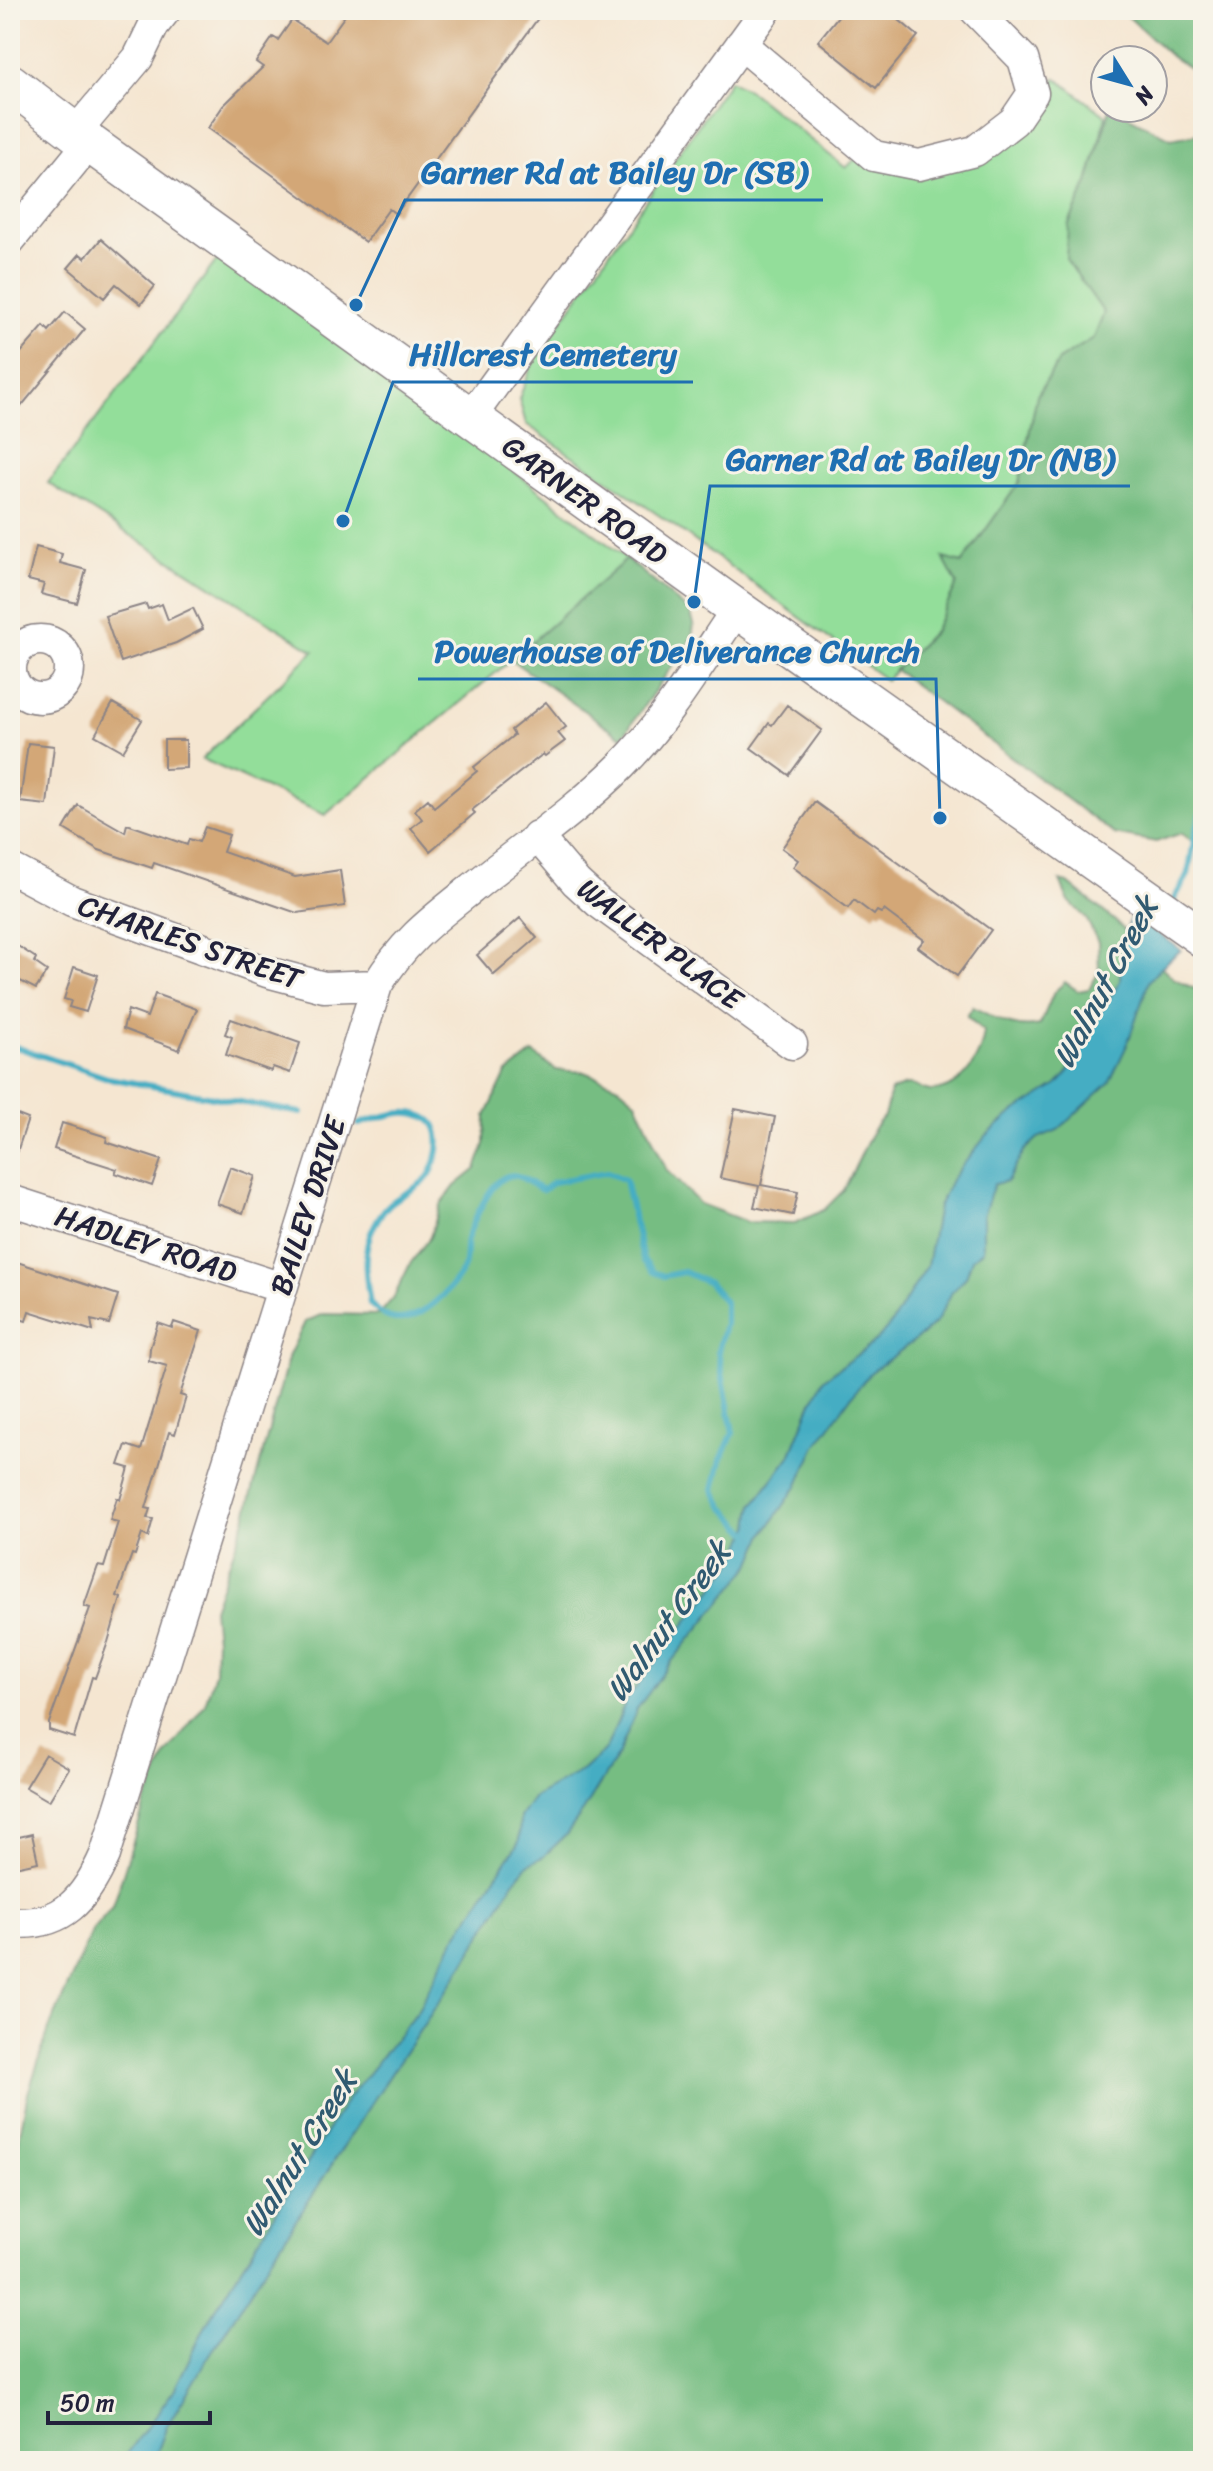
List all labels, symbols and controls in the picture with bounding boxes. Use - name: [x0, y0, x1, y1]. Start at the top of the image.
- north arrow: [1089, 44, 1169, 124]
- text: N: [1124, 77, 1165, 114]
- callout: Garner Rd at Bailey Dr (SB): [405, 144, 823, 200]
- text: Garner Rd at Bailey Dr (SB): [421, 144, 810, 201]
- callout: Hillcrest Cemetery: [393, 326, 693, 382]
- text: Hillcrest Cemetery: [409, 326, 678, 383]
- street label: GARNER ROAD: [490, 421, 680, 579]
- callout: Garner Rd at Bailey Dr (NB): [710, 430, 1130, 486]
- text: Garner Rd at Bailey Dr (NB): [726, 431, 1117, 488]
- callout: Powerhouse of Deliverance Church: [418, 623, 936, 679]
- text: Powerhouse of Deliverance Church: [434, 623, 920, 680]
- street label: WALLER PLACE: [565, 863, 757, 1026]
- street label: CHARLES STREET: [71, 878, 311, 1006]
- water label: Walnut Creek: [1036, 883, 1176, 1078]
- street label: BAILEY DRIVE: [254, 1107, 363, 1302]
- street label: HADLEY ROAD: [48, 1189, 244, 1299]
- water label: Walnut Creek: [590, 1525, 749, 1714]
- water label: Walnut Creek: [226, 2055, 375, 2248]
- scale bar: [48, 2375, 210, 2425]
- text: 50 m: [60, 2382, 115, 2424]

